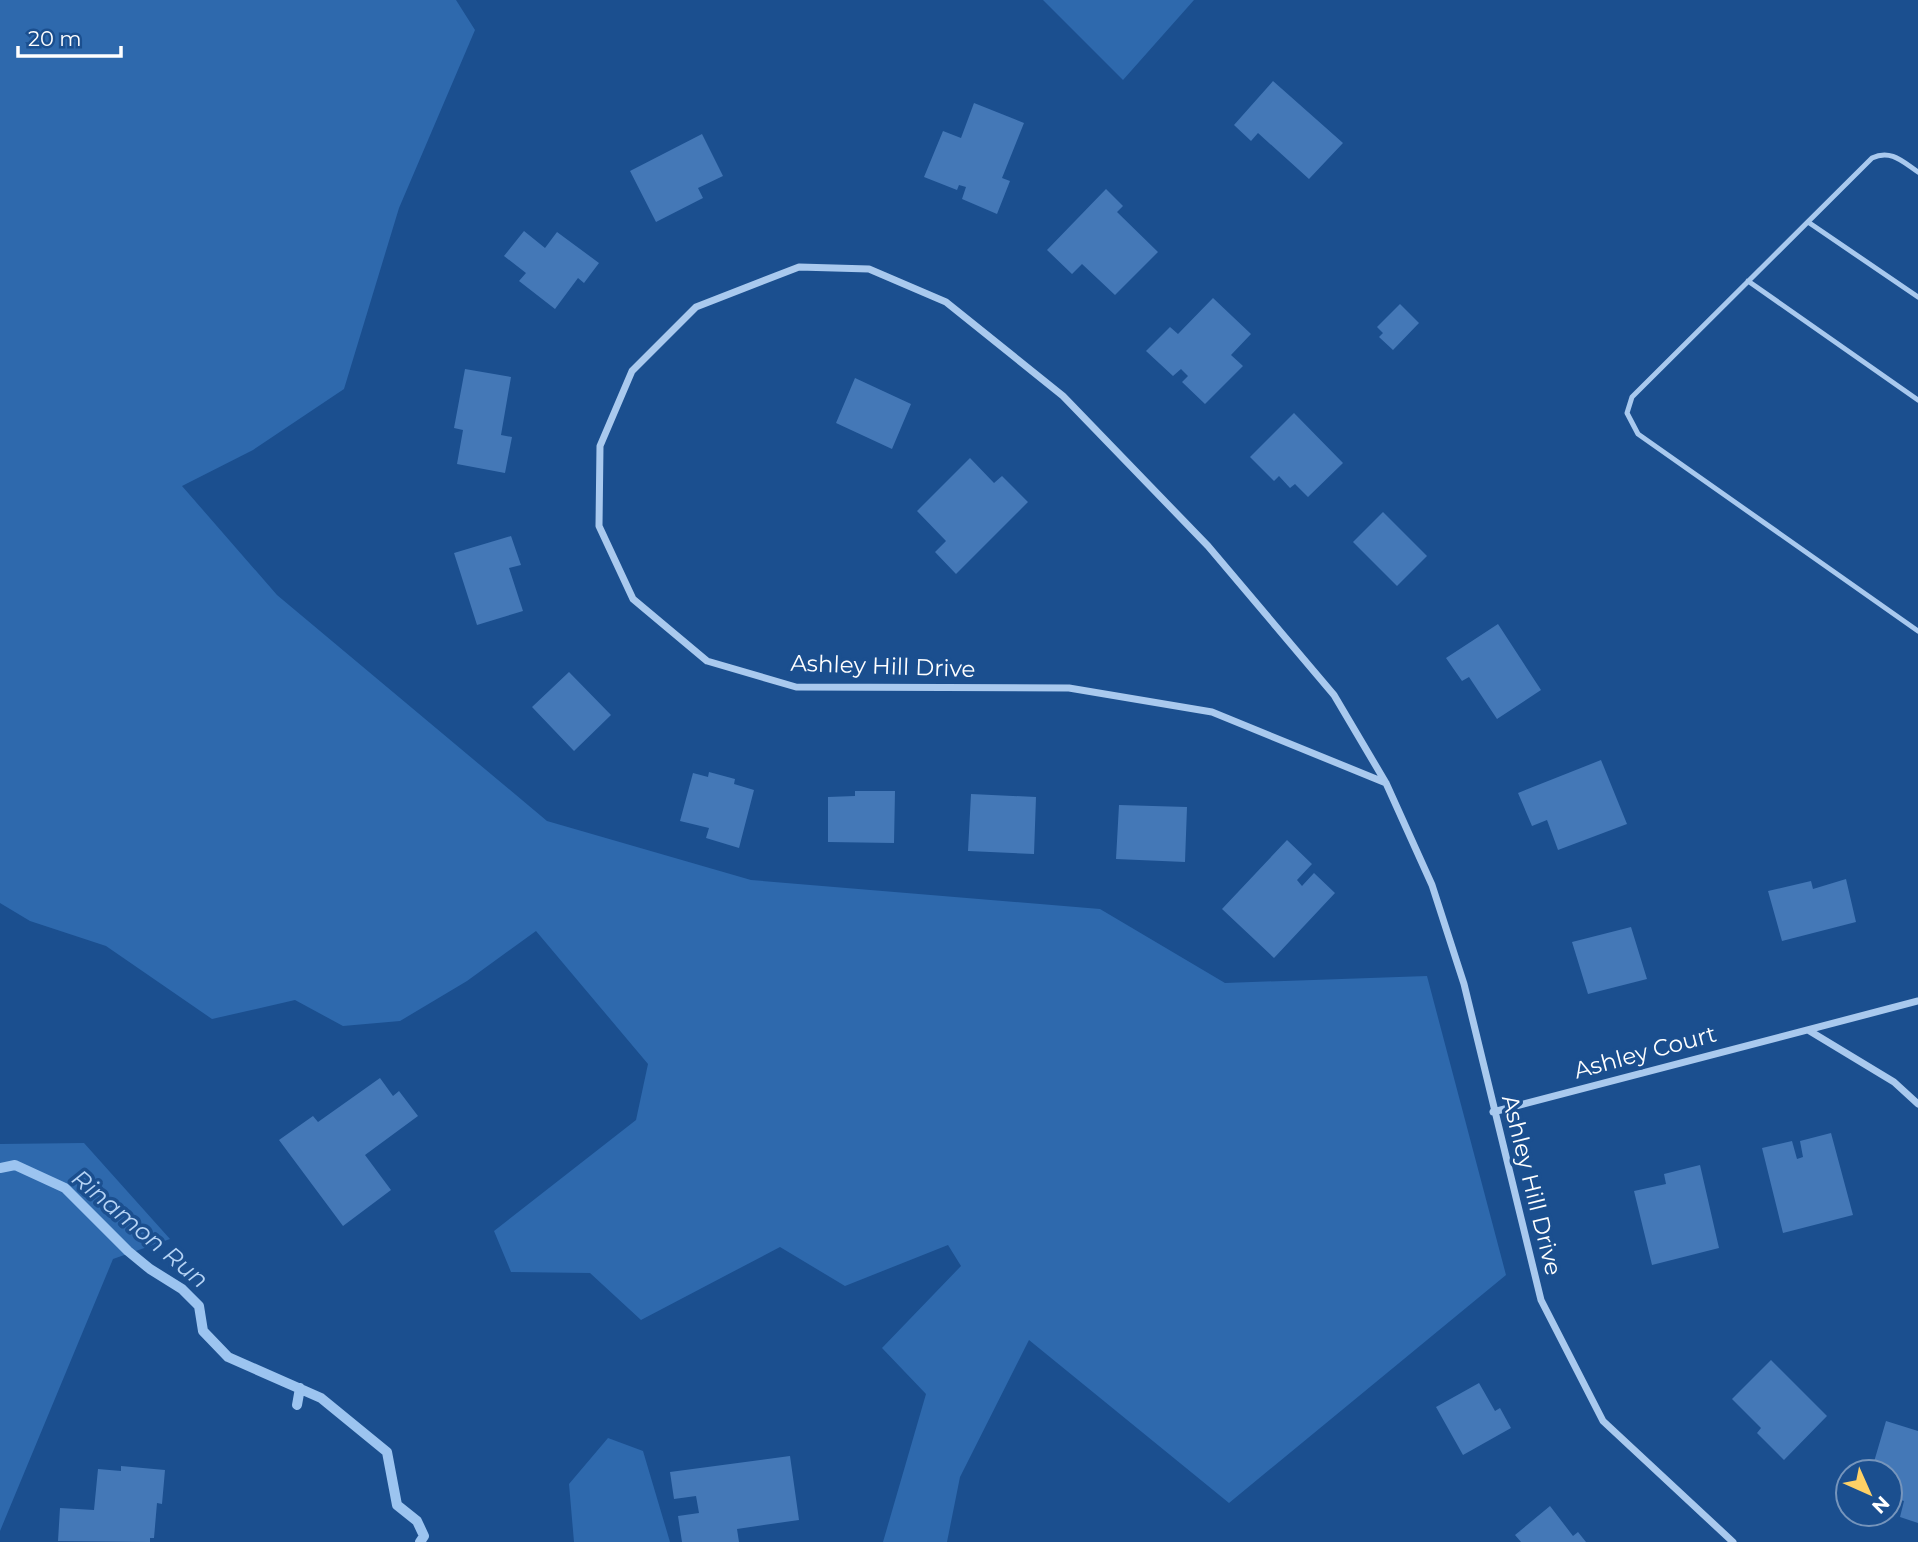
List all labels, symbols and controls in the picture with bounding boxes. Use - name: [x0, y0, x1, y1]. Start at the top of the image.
- scale bar: [18, 14, 121, 58]
- text: 20 m: [28, 26, 82, 51]
- street label: Ashley Hill Drive: [790, 649, 976, 683]
- street label: Ashley Court: [1571, 1020, 1719, 1084]
- street label: Ashley Hill Drive: [1496, 1092, 1568, 1278]
- water label: Rinamon Run: [66, 1163, 214, 1294]
- north arrow: [1834, 1458, 1904, 1528]
- text: N: [1867, 1491, 1894, 1518]

